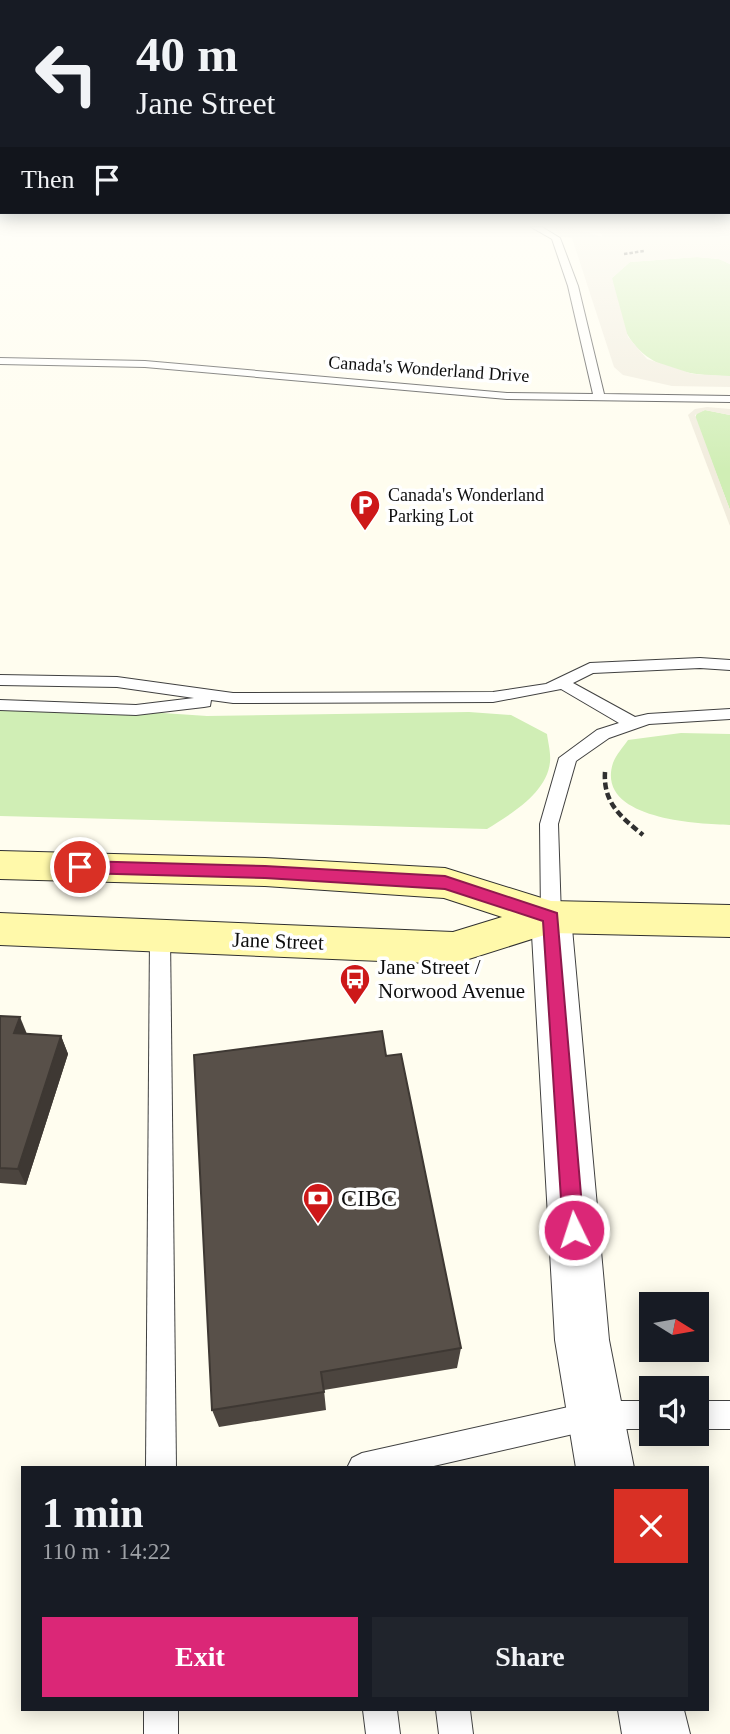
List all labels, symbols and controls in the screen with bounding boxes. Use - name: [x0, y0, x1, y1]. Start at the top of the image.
- text: 40 m: [136, 27, 238, 82]
- icon: left: [21, 28, 112, 119]
- text: Jane Street: [136, 85, 276, 121]
- icon: arrive: [88, 161, 126, 199]
- text: Then: [21, 165, 74, 194]
- street label: Canada's Wonderland Drive: [328, 352, 530, 386]
- place label: Canada's Wonderland Parking Lot: [388, 485, 544, 526]
- parking icon: Canada's Wonderland Parking Lot: [348, 488, 382, 532]
- pin: [50, 837, 110, 897]
- icon: arrive: [61, 848, 99, 886]
- street label: Jane Street: [232, 927, 324, 955]
- place label: Jane Street / Norwood Avenue: [378, 955, 525, 1003]
- bus stop icon: Jane Street / Norwood Avenue: [338, 962, 372, 1006]
- bank icon: CIBC: [301, 1181, 335, 1225]
- place label: CIBC: [341, 1185, 397, 1211]
- position arrow: [537, 1193, 611, 1267]
- north arrow: [639, 1292, 709, 1362]
- map controls: [639, 1292, 709, 1446]
- button: sound: [639, 1376, 709, 1446]
- button: close: [614, 1489, 688, 1563]
- text: 1 min: [42, 1490, 144, 1536]
- text: 110 m · 14:22: [42, 1539, 171, 1564]
- button: Exit: [42, 1617, 358, 1697]
- button: Share: [372, 1617, 688, 1697]

